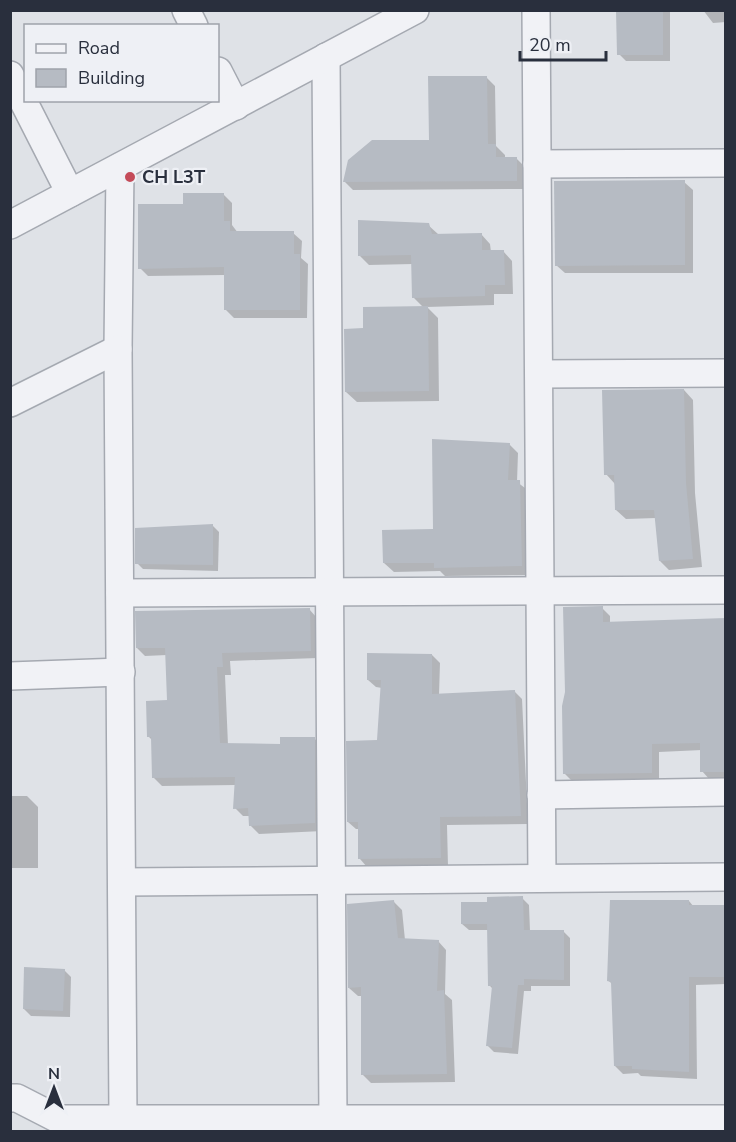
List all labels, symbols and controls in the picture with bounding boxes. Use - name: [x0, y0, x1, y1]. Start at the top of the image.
- legend: [24, 24, 219, 102]
- scale bar: [520, 24, 606, 62]
- text: 20 m: [529, 33, 571, 57]
- text: Road: [78, 36, 120, 60]
- text: Building: [78, 66, 145, 90]
- place label: CH L3T: [142, 165, 206, 189]
- marker: CH L3T: [123, 170, 137, 184]
- north arrow: [24, 1058, 84, 1118]
- text: N: [48, 1063, 60, 1085]

